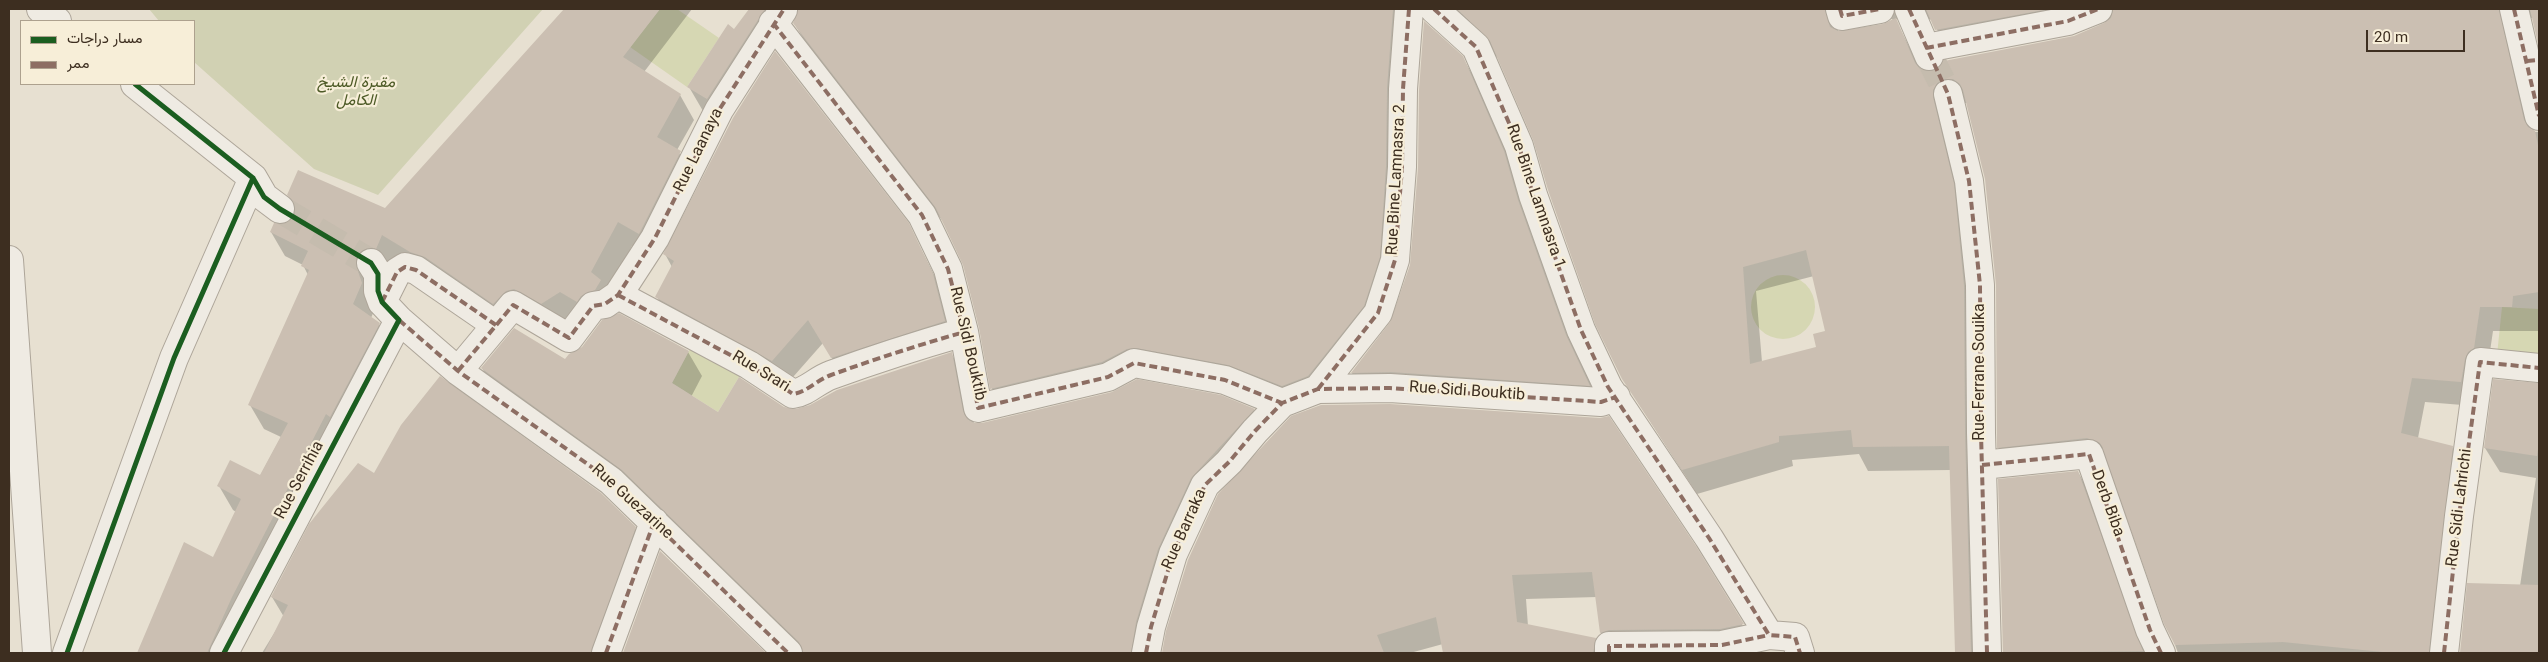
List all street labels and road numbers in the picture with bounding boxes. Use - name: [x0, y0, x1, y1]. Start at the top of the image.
- street label: Rue Bine Lamnasra 2: [1384, 104, 1412, 256]
- street label: Rue Laanaya: [671, 106, 729, 196]
- street label: Rue Bine Lamnasra 1: [1500, 122, 1568, 272]
- street label: Rue Sidi Bouktib: [944, 285, 988, 403]
- street label: Rue Ferrane Souika: [1971, 303, 1991, 441]
- street label: Rue Srari: [728, 348, 792, 398]
- street label: Rue Sidi Bouktib: [1408, 379, 1526, 407]
- street label: Rue Serrihia: [272, 439, 330, 523]
- street label: Rue Sidi Lahrichi: [2444, 448, 2478, 568]
- street label: Rue Guezarine: [586, 461, 676, 545]
- street label: Derb Biba: [2085, 468, 2127, 540]
- street label: Rue Barraka: [1160, 487, 1212, 573]

